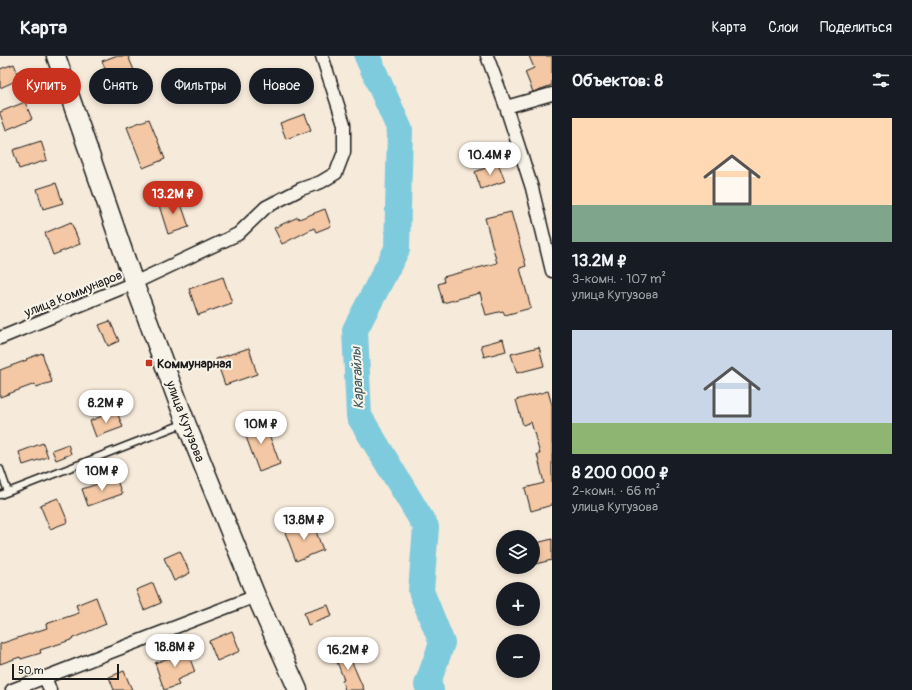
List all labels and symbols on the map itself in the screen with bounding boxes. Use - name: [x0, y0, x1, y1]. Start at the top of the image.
- pin: 10.4M ₽: [453, 142, 527, 176]
- pin: 13.2M ₽: [136, 181, 210, 215]
- street label: улица Коммунаров: [21, 267, 125, 321]
- water label: Карагайлы: [347, 346, 368, 409]
- place label: Коммунарная: [157, 356, 231, 372]
- marker: Коммунарная: [144, 358, 154, 368]
- street label: улица Кутузова: [162, 377, 208, 464]
- pin: 8.2M ₽: [73, 390, 139, 424]
- pin: 10M ₽: [233, 411, 289, 445]
- pin: 10M ₽: [74, 458, 130, 492]
- pin: 13.8M ₽: [267, 507, 341, 541]
- pin: 18.8M ₽: [138, 634, 212, 668]
- pin: 16.2M ₽: [311, 637, 385, 671]
- scale bar: [12, 662, 119, 681]

